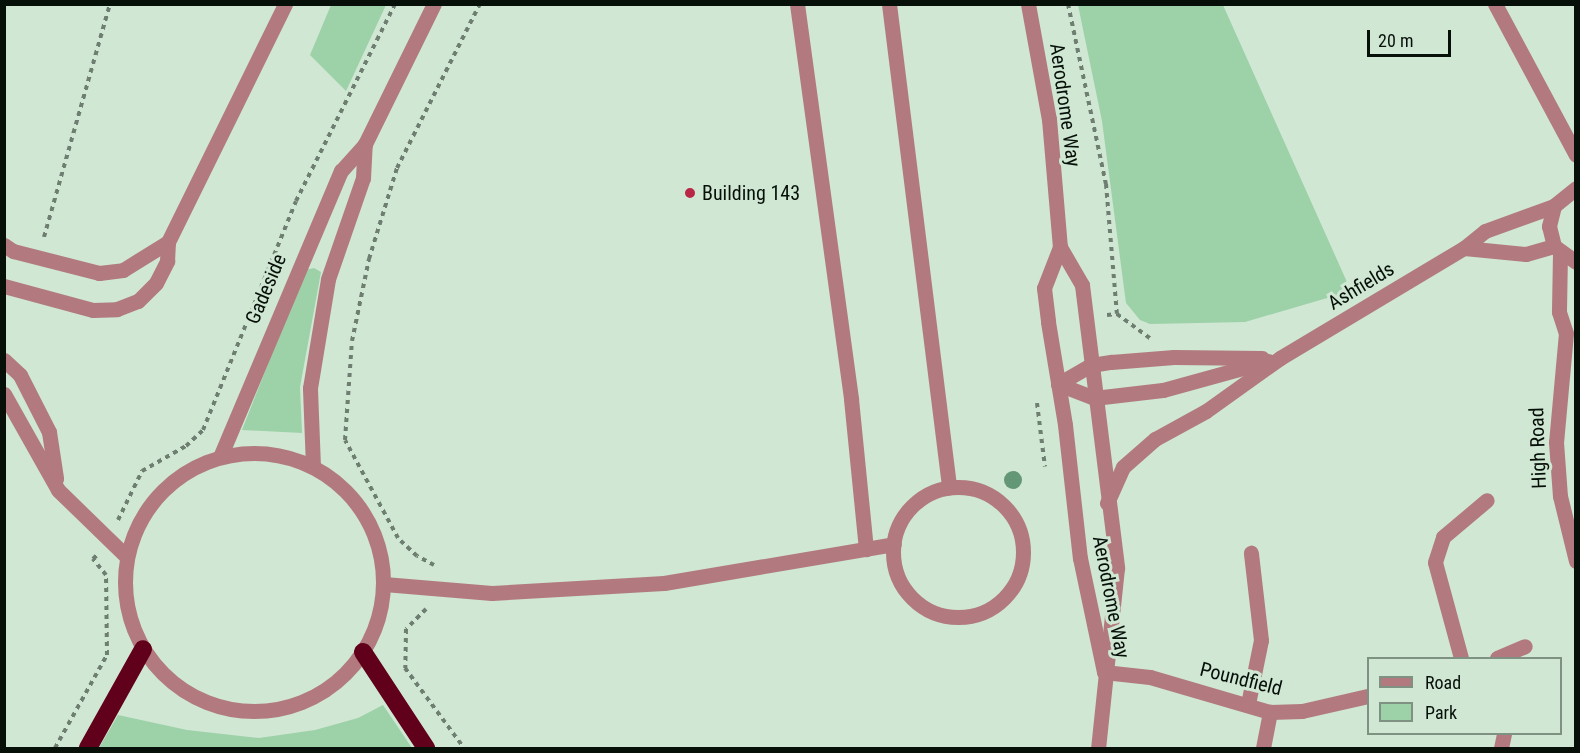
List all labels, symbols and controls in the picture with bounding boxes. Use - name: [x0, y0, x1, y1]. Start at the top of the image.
- scale bar: [1370, 18, 1454, 56]
- text: 20 m: [1378, 30, 1413, 51]
- street label: Aerodrome Way: [1044, 42, 1086, 168]
- place label: Building 143: [702, 181, 800, 205]
- marker: Building 143: [683, 186, 697, 200]
- street label: Gadeside: [241, 250, 291, 328]
- street label: Ashfields: [1323, 257, 1399, 315]
- street label: High Road: [1525, 407, 1551, 489]
- street label: Aerodrome Way: [1087, 534, 1135, 660]
- street label: Poundfield: [1197, 657, 1285, 701]
- legend: [1367, 657, 1562, 735]
- text: Road: [1425, 672, 1461, 693]
- text: Park: [1425, 702, 1457, 723]

